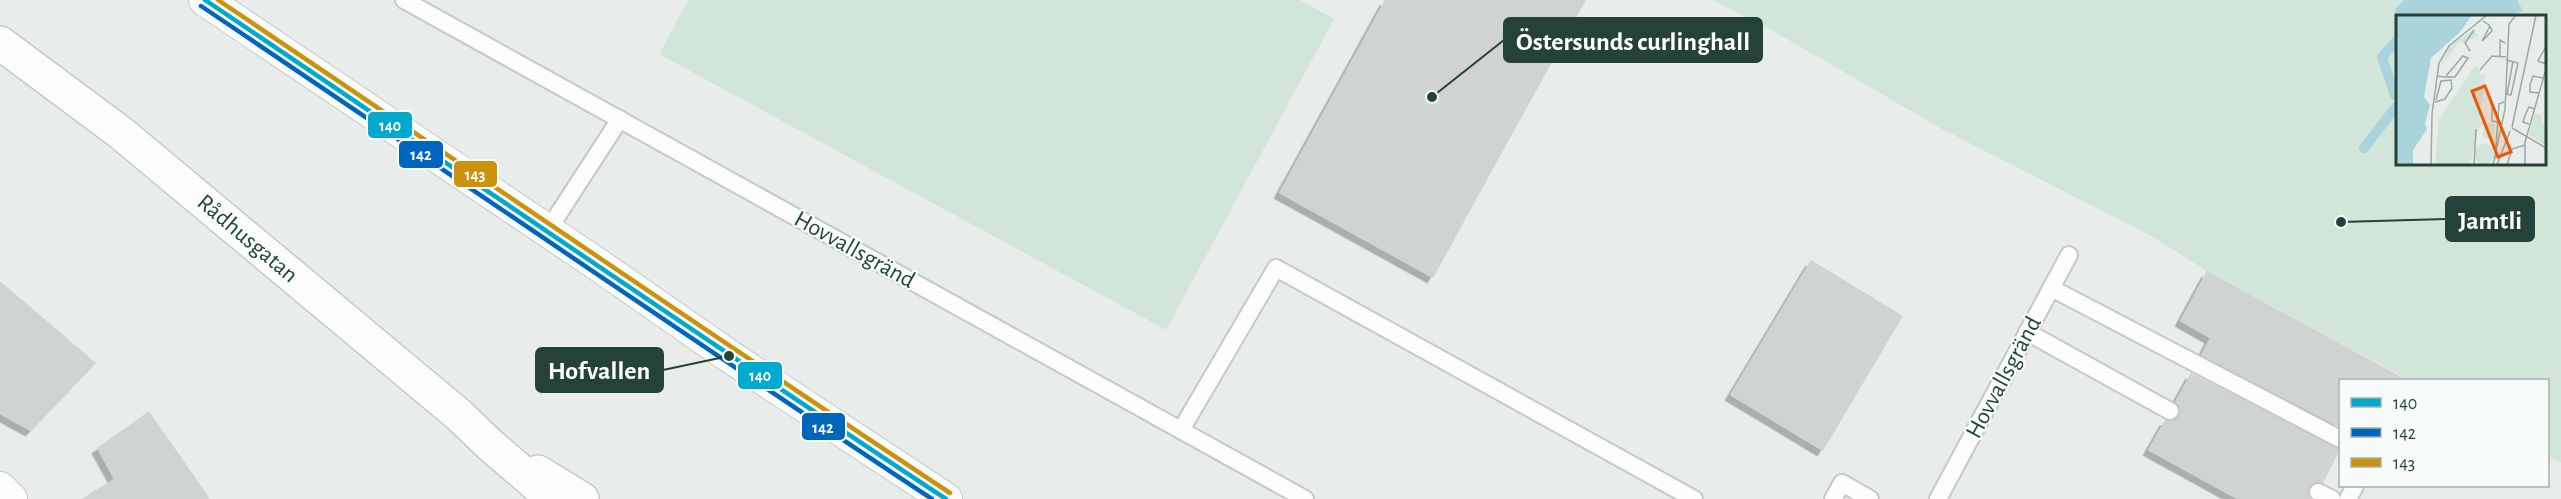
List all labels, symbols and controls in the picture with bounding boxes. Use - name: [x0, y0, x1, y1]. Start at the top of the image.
- inset map: [2396, 15, 2546, 165]
- callout: Östersunds curlinghall: [1504, 18, 1762, 62]
- text: Östersunds curlinghall: [1516, 28, 1750, 55]
- line badge: 140: [367, 111, 413, 139]
- text: 140: [379, 118, 401, 134]
- line badge: 142: [398, 140, 444, 169]
- text: 142: [410, 147, 432, 163]
- line badge: 143: [453, 160, 498, 188]
- text: 143: [465, 167, 485, 183]
- street label: Rådhusgatan: [192, 190, 302, 288]
- callout: Jamtli: [2446, 197, 2534, 241]
- street label: Hovvallsgränd: [790, 207, 919, 293]
- text: Jamtli: [2458, 208, 2522, 234]
- street label: Hovvallsgränd: [1962, 313, 2046, 442]
- callout: Hofvallen: [536, 348, 663, 392]
- text: Hofvallen: [548, 358, 650, 384]
- line badge: 140: [737, 361, 783, 390]
- text: 140: [749, 368, 771, 384]
- legend: [2339, 379, 2549, 487]
- text: 140: [2393, 395, 2417, 413]
- line badge: 142: [801, 412, 846, 441]
- text: 142: [812, 420, 834, 436]
- text: 142: [2393, 425, 2416, 443]
- text: 143: [2393, 455, 2415, 473]

